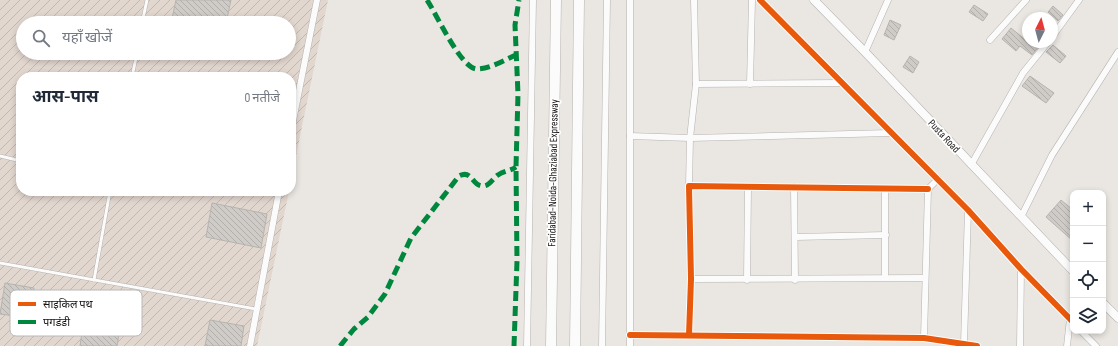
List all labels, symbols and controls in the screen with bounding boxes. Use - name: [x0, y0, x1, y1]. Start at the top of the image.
- north arrow: [1022, 12, 1058, 48]
- search box: [16, 16, 296, 60]
- icon: search: [30, 27, 52, 49]
- text: यहाँ खोजें: [62, 28, 112, 47]
- text: आस-पास: [32, 87, 99, 107]
- text: 0 नतीजे: [244, 90, 280, 106]
- street label: Faridabad-Noida-Ghaziabad Expressway: [545, 98, 561, 247]
- street label: Pusta Road: [925, 117, 963, 156]
- map controls: [1070, 190, 1106, 334]
- button: +: [1070, 190, 1106, 226]
- button: −: [1070, 226, 1106, 262]
- button: locate: [1070, 262, 1106, 298]
- legend: [10, 290, 142, 336]
- text: साइकिल पथ: [43, 298, 93, 311]
- button: layers: [1070, 298, 1106, 334]
- text: पगडंडी: [43, 316, 70, 329]

